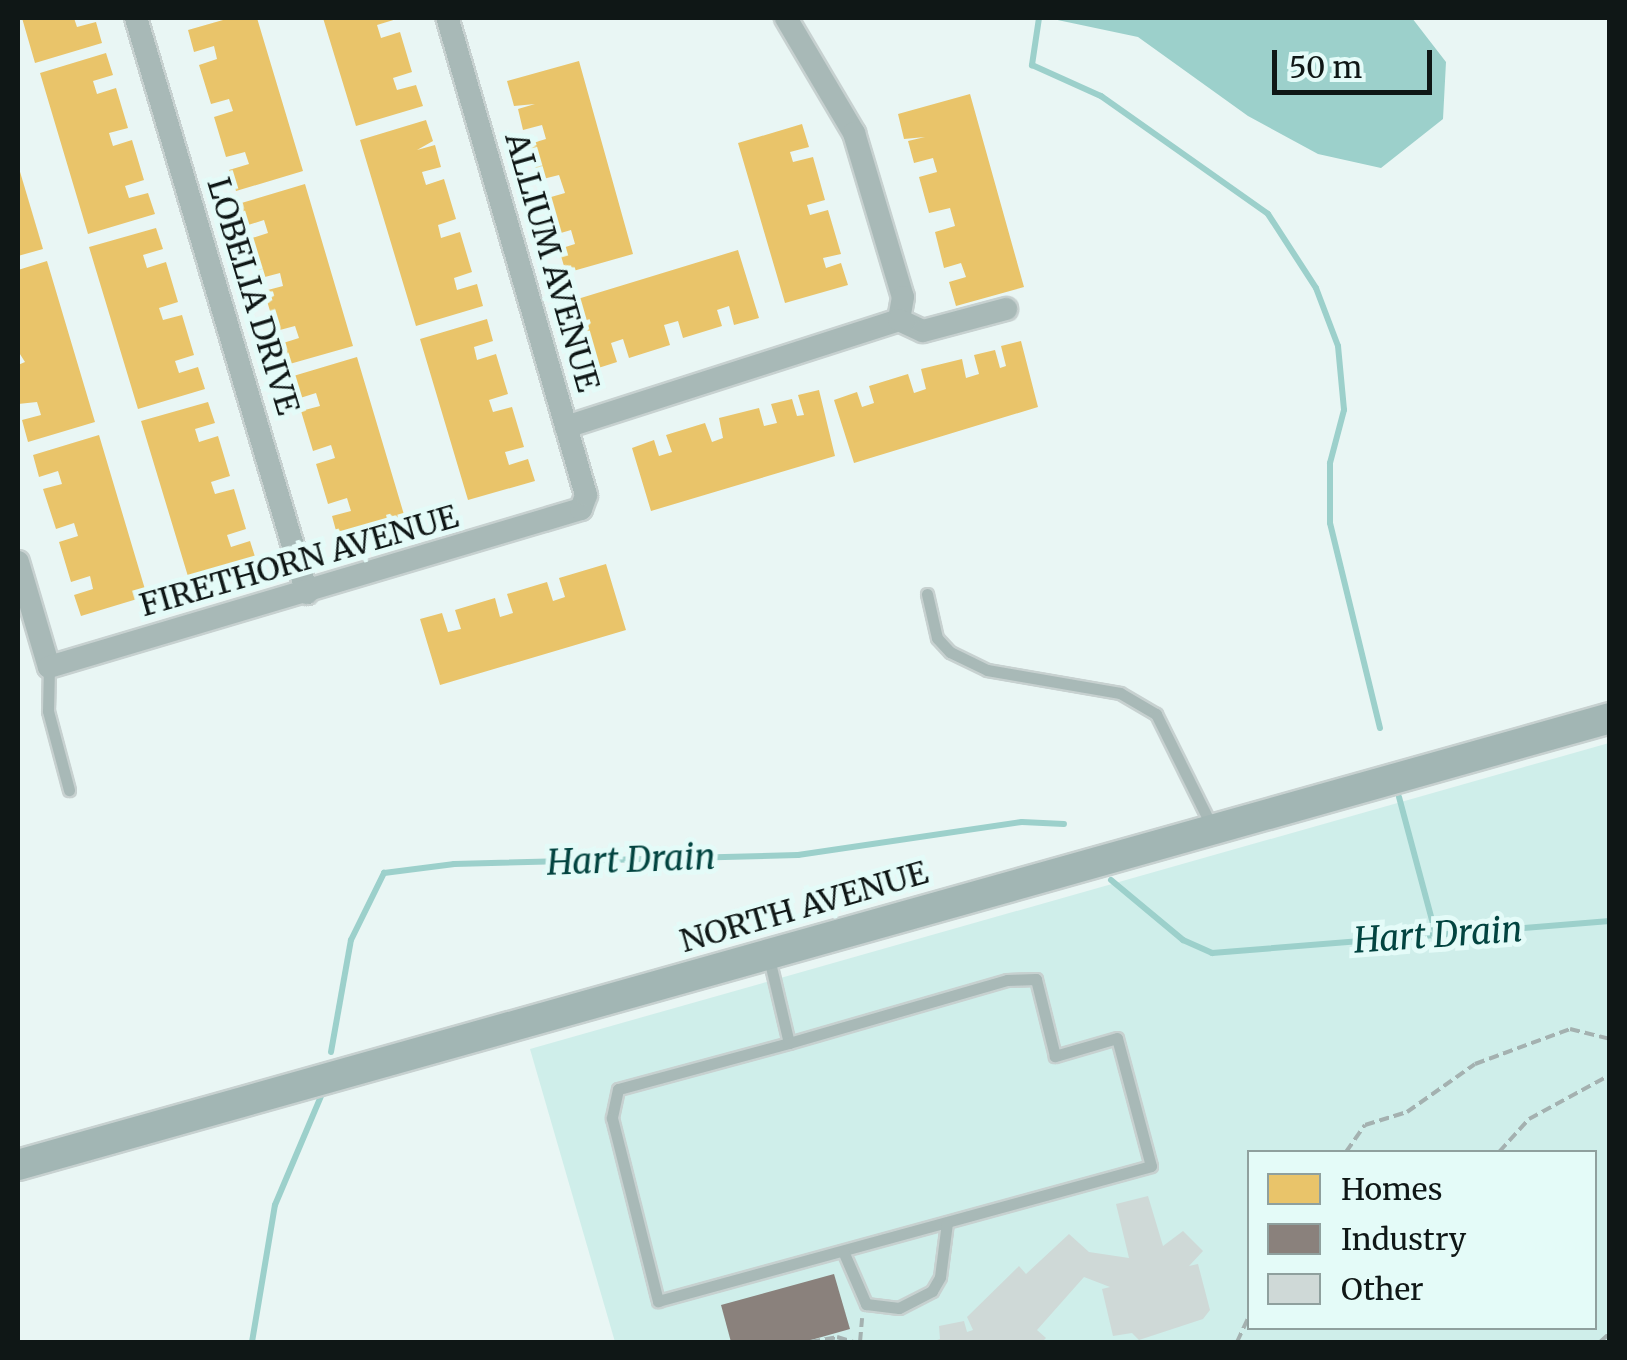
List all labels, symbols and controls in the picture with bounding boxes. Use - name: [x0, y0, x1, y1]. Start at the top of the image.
- scale bar: [1277, 30, 1437, 92]
- text: 50 m: [1289, 48, 1362, 86]
- street label: ALLIUM AVENUE: [497, 128, 607, 396]
- street label: LOBELIA DRIVE: [199, 173, 307, 419]
- street label: FIRETHORN AVENUE: [135, 497, 463, 625]
- water label: Hart Drain: [546, 836, 716, 884]
- street label: NORTH AVENUE: [676, 853, 932, 961]
- water label: Hart Drain: [1352, 908, 1524, 962]
- legend: [1247, 1150, 1597, 1330]
- text: Homes: [1341, 1170, 1442, 1208]
- text: Industry: [1341, 1220, 1466, 1258]
- text: Other: [1341, 1270, 1424, 1308]

